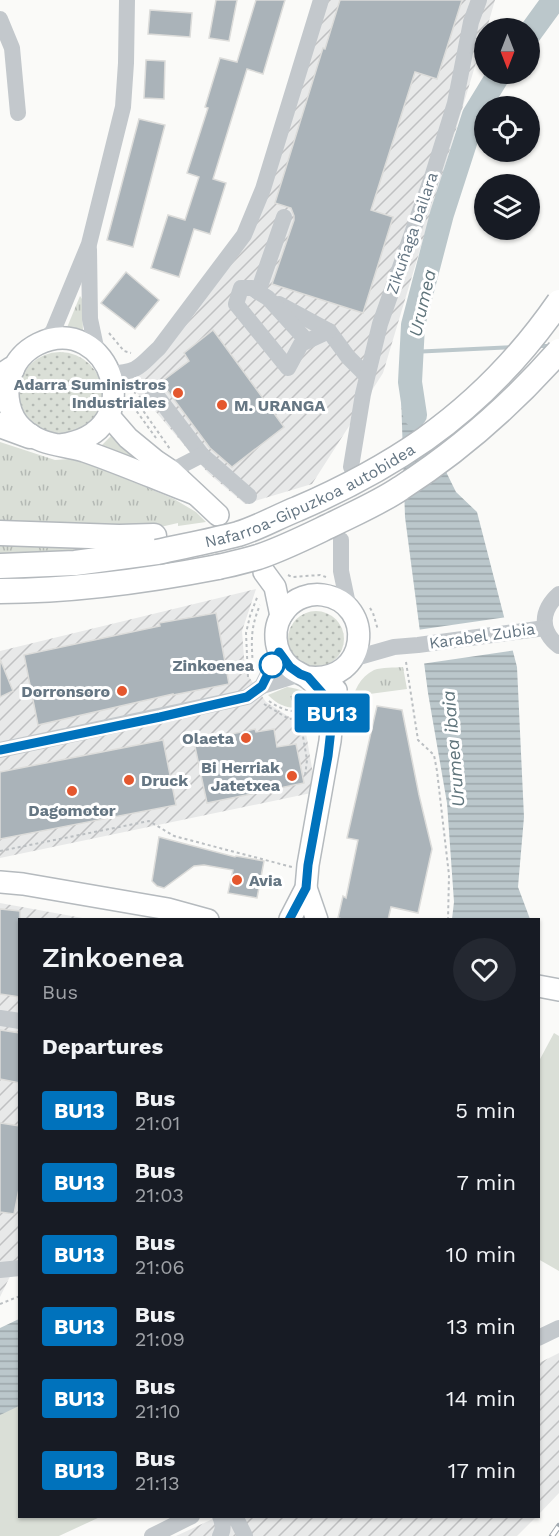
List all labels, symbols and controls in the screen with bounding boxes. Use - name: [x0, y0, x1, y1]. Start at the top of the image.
- north arrow: [474, 18, 540, 84]
- map controls: [474, 18, 540, 240]
- button: locate: [474, 96, 540, 162]
- street label: Zikuñaga bailara: [382, 170, 442, 296]
- button: layers: [474, 174, 540, 240]
- water label: Urumea: [404, 267, 440, 339]
- place label: Adarra Suministros Industriales: [14, 375, 166, 412]
- marker: Adarra Suministros Industriales: [171, 386, 185, 400]
- place label: M. URANGA: [234, 396, 325, 415]
- marker: M. URANGA: [215, 398, 229, 412]
- street label: Nafarroa-Gipuzkoa autobidea: [203, 439, 418, 551]
- street label: Karabel Zubia: [428, 619, 536, 653]
- marker: Zinkoenea: [259, 652, 285, 678]
- place label: Zinkoenea: [172, 656, 255, 675]
- place label: Dorronsoro: [21, 682, 110, 701]
- marker: Dorronsoro: [115, 684, 129, 698]
- water label: Urumea ibaia: [437, 690, 469, 808]
- line badge: BU13: [290, 694, 374, 732]
- text: BU13: [307, 701, 357, 726]
- place label: Olaeta: [182, 729, 235, 748]
- marker: Olaeta: [239, 731, 253, 745]
- place label: Bi Herriak Jatetxea: [201, 758, 281, 795]
- marker: Bi Herriak Jatetxea: [285, 769, 299, 783]
- place label: Druck: [141, 771, 188, 790]
- marker: Druck: [122, 773, 136, 787]
- marker: Dagomotor: [65, 784, 79, 798]
- place label: Dagomotor: [28, 801, 116, 820]
- place label: Avia: [249, 871, 283, 890]
- marker: Avia: [230, 873, 244, 887]
- button: heart: [453, 938, 516, 1001]
- text: Zinkoenea: [42, 941, 184, 974]
- text: Bus: [42, 980, 78, 1004]
- text: Departures: [42, 1034, 163, 1059]
- text: Bus: [135, 1086, 175, 1111]
- text: BU13: [54, 1098, 105, 1123]
- text: 5 min: [455, 1098, 516, 1123]
- text: 21:01: [135, 1111, 180, 1135]
- text: Bus: [135, 1158, 175, 1183]
- text: BU13: [54, 1170, 105, 1195]
- text: 7 min: [456, 1170, 516, 1195]
- text: 21:03: [135, 1183, 184, 1207]
- text: Bus: [135, 1230, 175, 1255]
- text: BU13: [54, 1242, 105, 1267]
- text: 10 min: [446, 1242, 516, 1267]
- text: 21:06: [135, 1255, 185, 1279]
- text: Bus: [135, 1302, 175, 1327]
- text: BU13: [54, 1314, 105, 1339]
- text: 13 min: [447, 1314, 516, 1339]
- text: 21:09: [135, 1327, 185, 1351]
- text: Bus: [135, 1374, 175, 1399]
- text: BU13: [54, 1386, 105, 1411]
- text: 14 min: [446, 1386, 516, 1411]
- text: 21:10: [135, 1399, 180, 1423]
- text: Bus: [135, 1446, 175, 1471]
- text: BU13: [54, 1458, 105, 1483]
- text: 17 min: [448, 1458, 516, 1483]
- text: 21:13: [135, 1471, 180, 1495]

